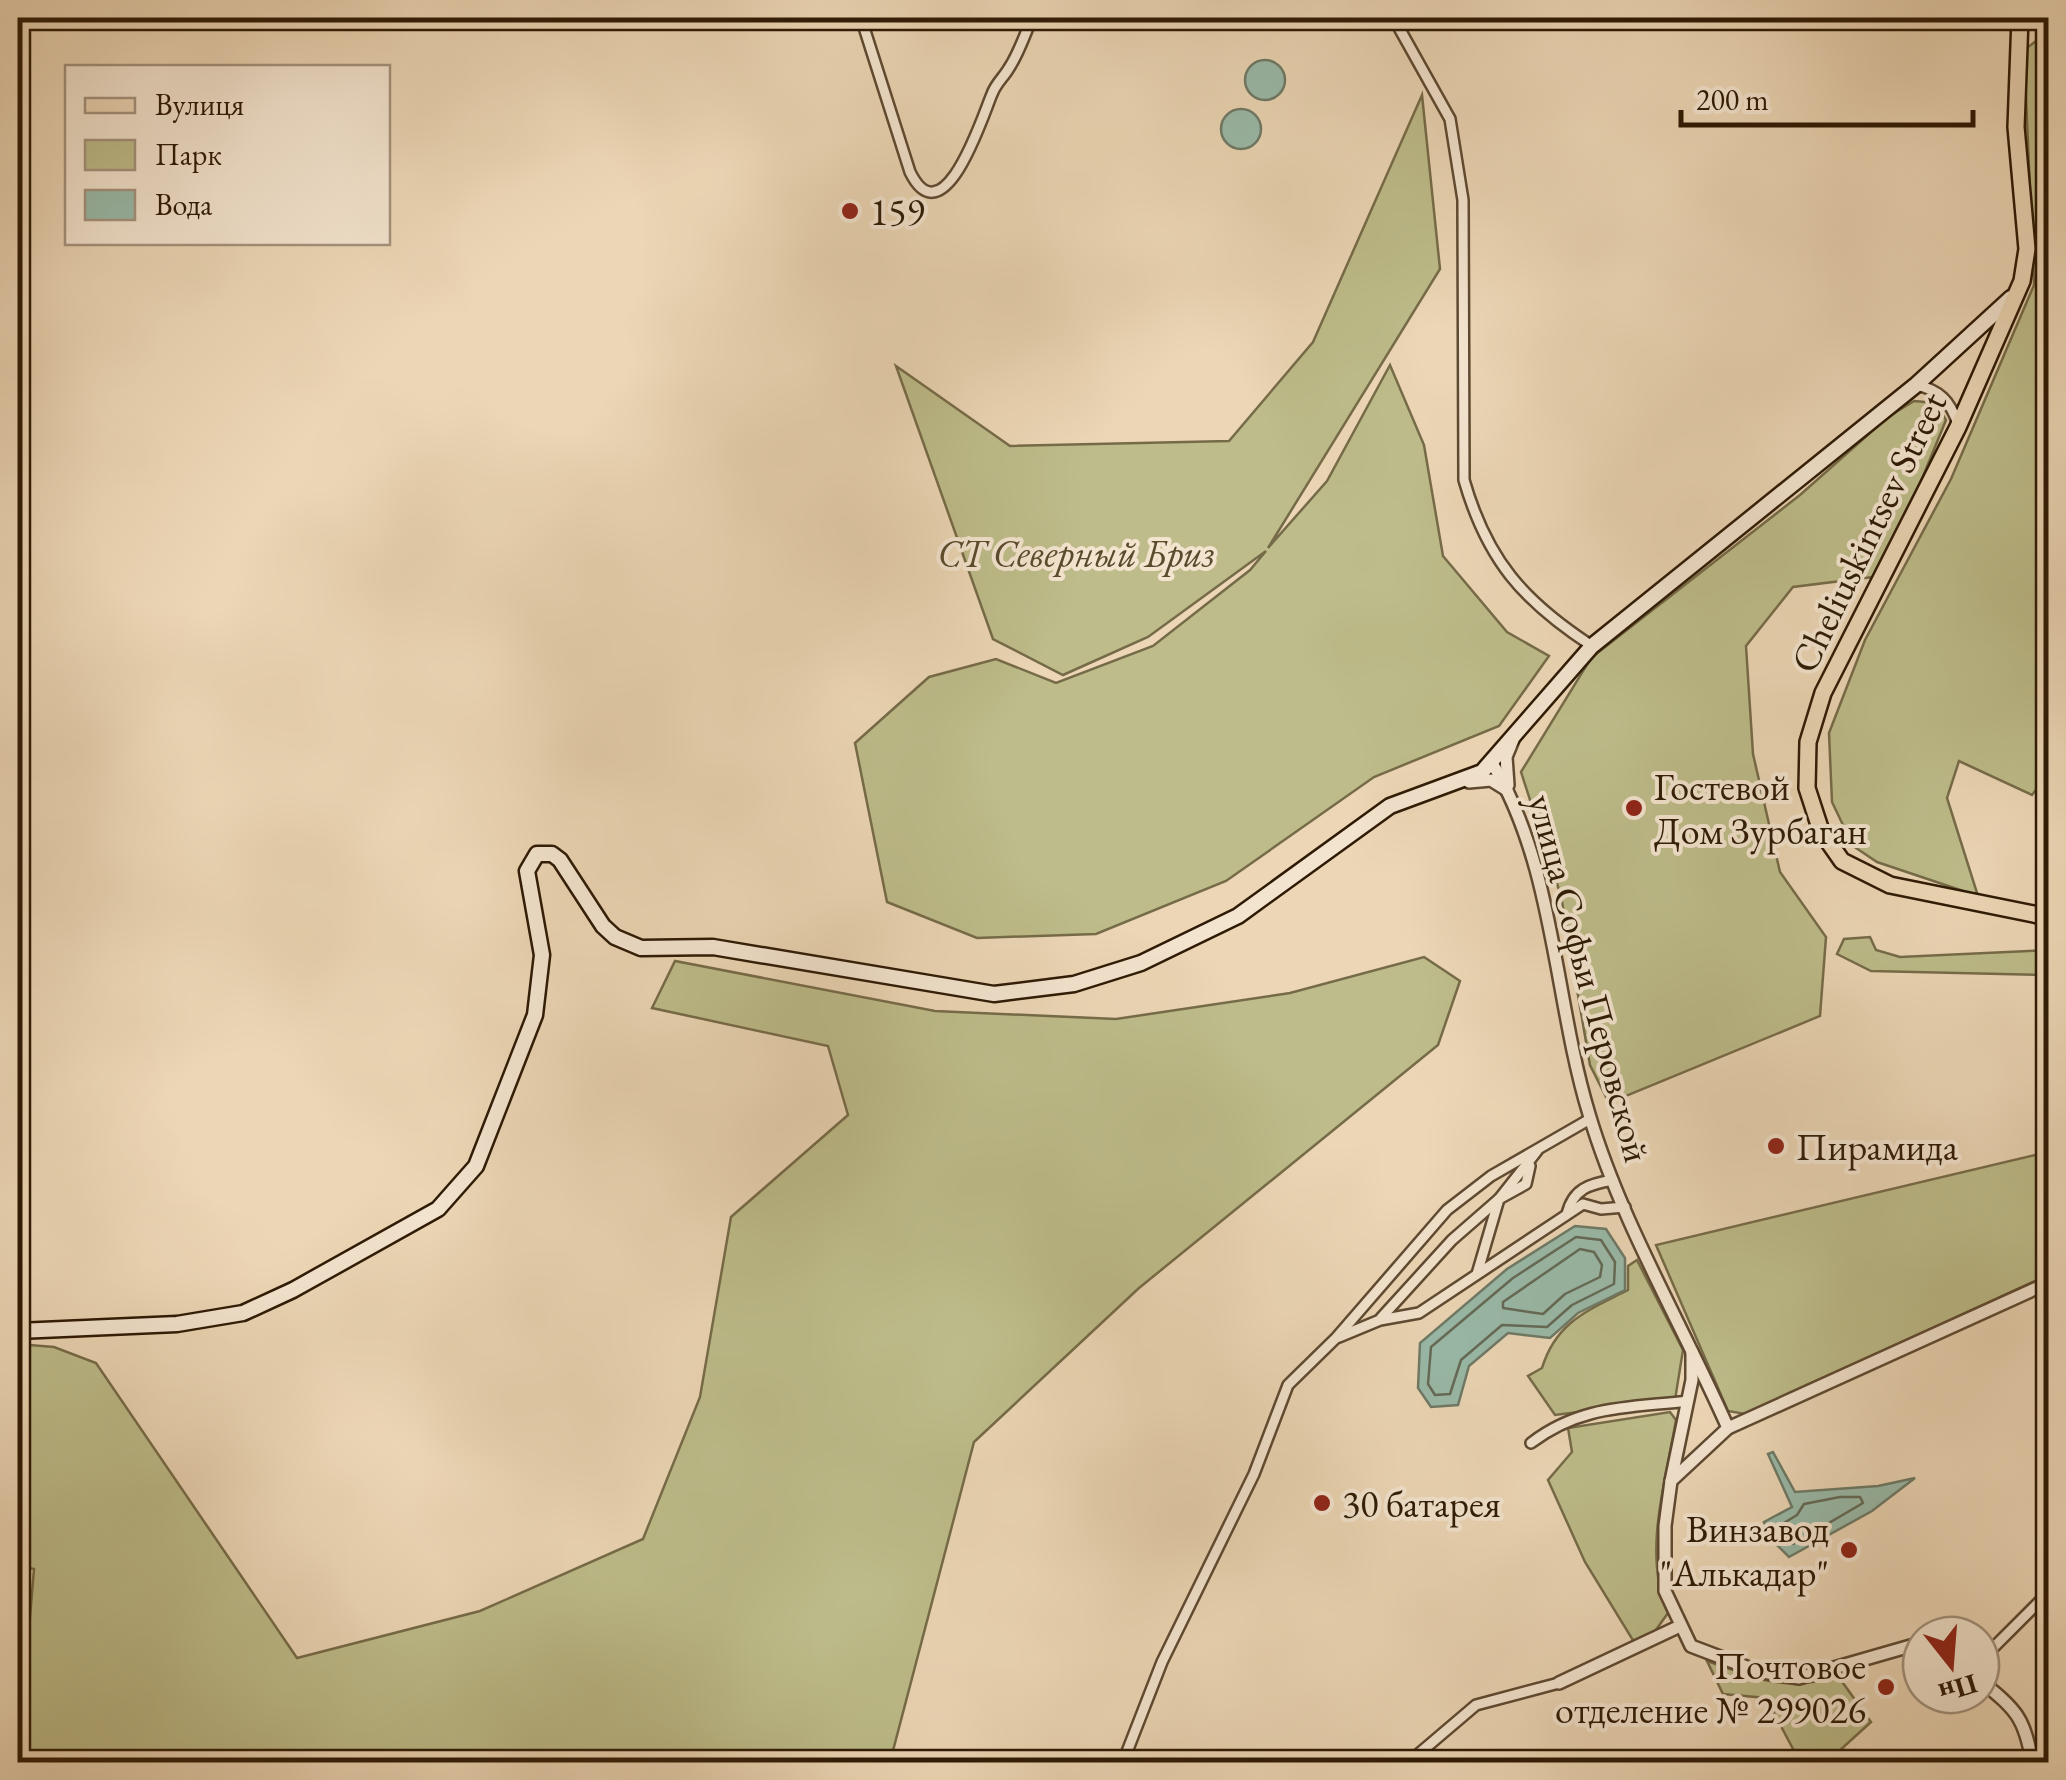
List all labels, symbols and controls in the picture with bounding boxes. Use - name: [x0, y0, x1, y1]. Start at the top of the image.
- legend: [65, 65, 390, 245]
- scale bar: [1681, 65, 1974, 127]
- text: 200 m: [1696, 80, 1769, 119]
- text: Вулиця: [155, 85, 244, 124]
- text: Парк: [155, 135, 222, 174]
- text: Вода: [155, 185, 212, 224]
- place label: 159: [870, 187, 925, 236]
- marker: 159: [839, 200, 861, 222]
- street label: Cheliuskintsev Street: [1779, 384, 1957, 680]
- park label: СТ Северный Бриз: [938, 528, 1214, 577]
- place label: Гостевой Дом Зурбаган: [1654, 762, 1867, 855]
- street label: улица Софьи Перовской: [1517, 789, 1663, 1167]
- marker: Гостевой Дом Зурбаган: [1623, 797, 1645, 819]
- place label: Пирамида: [1796, 1122, 1959, 1171]
- marker: Пирамида: [1765, 1135, 1787, 1157]
- place label: 30 батарея: [1342, 1479, 1501, 1528]
- marker: 30 батарея: [1311, 1492, 1333, 1514]
- place label: Винзавод "Алькадар": [1660, 1504, 1829, 1597]
- marker: Винзавод "Алькадар": [1838, 1539, 1860, 1561]
- north arrow: [1901, 1615, 2001, 1715]
- place label: Почтовое отделение № 299026: [1555, 1641, 1866, 1734]
- text: Пн: [1935, 1666, 1982, 1712]
- marker: Почтовое отделение № 299026: [1875, 1676, 1897, 1698]

